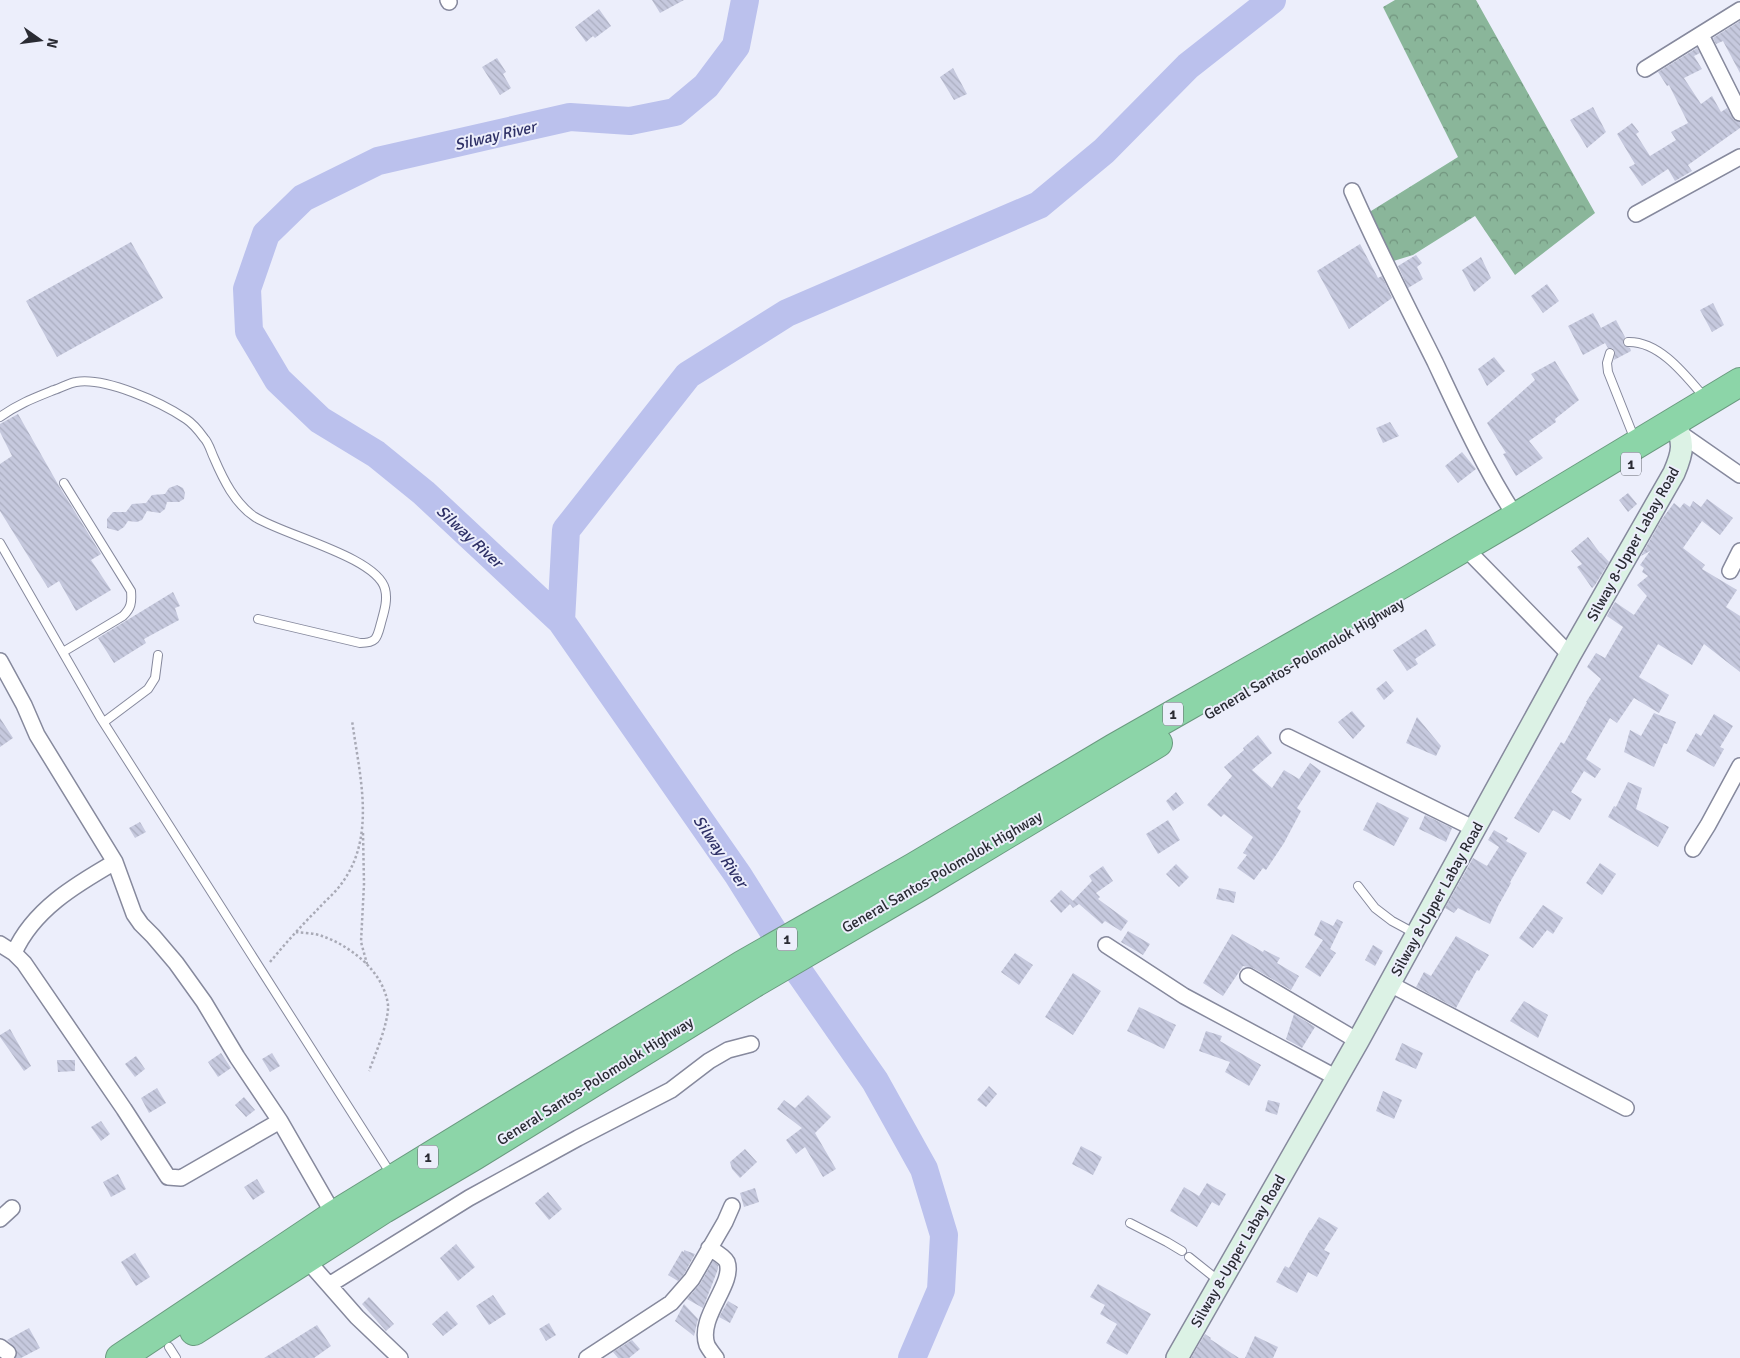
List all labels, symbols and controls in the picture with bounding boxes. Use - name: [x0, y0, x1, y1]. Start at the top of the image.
- north arrow: [15, 15, 65, 65]
- text: N: [43, 36, 62, 50]
- water label: Silway River: [453, 116, 540, 155]
- road number: 1: [1621, 452, 1641, 476]
- street label: Silway 8-Upper Labay Road: [1583, 464, 1683, 624]
- water label: Silway River: [432, 501, 508, 574]
- street label: General Santos-Polomolok Highway: [1201, 594, 1407, 724]
- road number: 1: [1163, 702, 1183, 726]
- street label: General Santos-Polomolok Highway: [839, 807, 1045, 937]
- water label: Silway River: [689, 812, 753, 893]
- street label: Silway 8-Upper Labay Road: [1387, 819, 1487, 979]
- road number: 1: [777, 928, 797, 951]
- street label: General Santos-Polomolok Highway: [493, 1013, 697, 1149]
- road number: 1: [418, 1146, 438, 1168]
- street label: Silway 8-Upper Labay Road: [1187, 1171, 1289, 1331]

